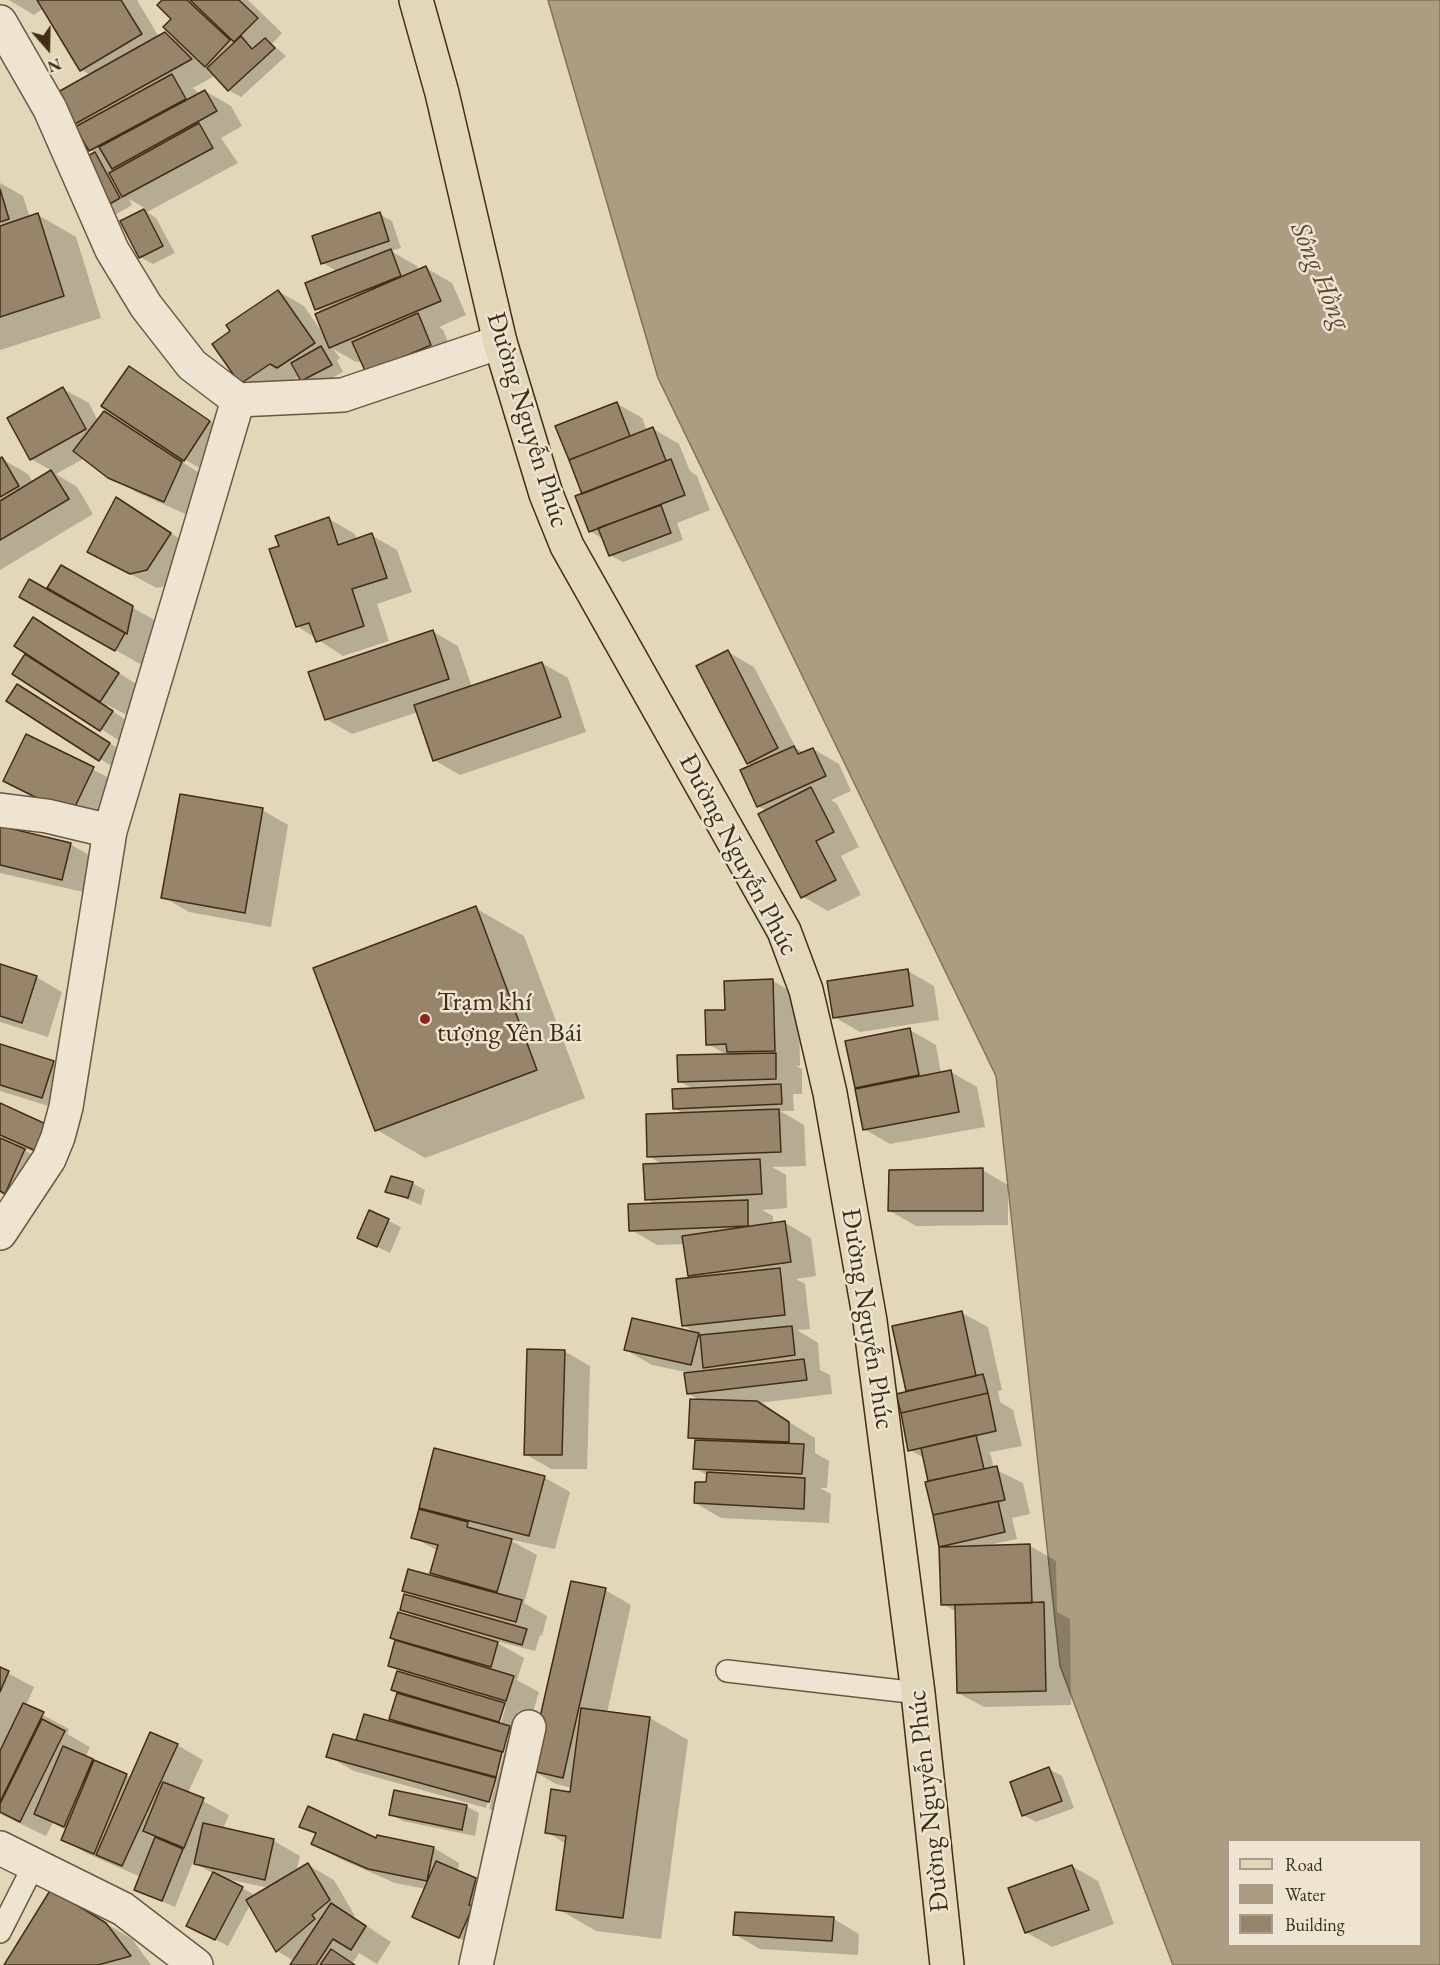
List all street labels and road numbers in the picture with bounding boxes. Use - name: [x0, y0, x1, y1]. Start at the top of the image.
- street label: Đường Nguyễn Phúc: [479, 308, 575, 532]
- street label: Đường Nguyễn Phúc: [671, 749, 805, 961]
- street label: Đường Nguyễn Phúc: [834, 1206, 900, 1432]
- street label: Đường Nguyễn Phúc: [901, 1688, 957, 1914]

